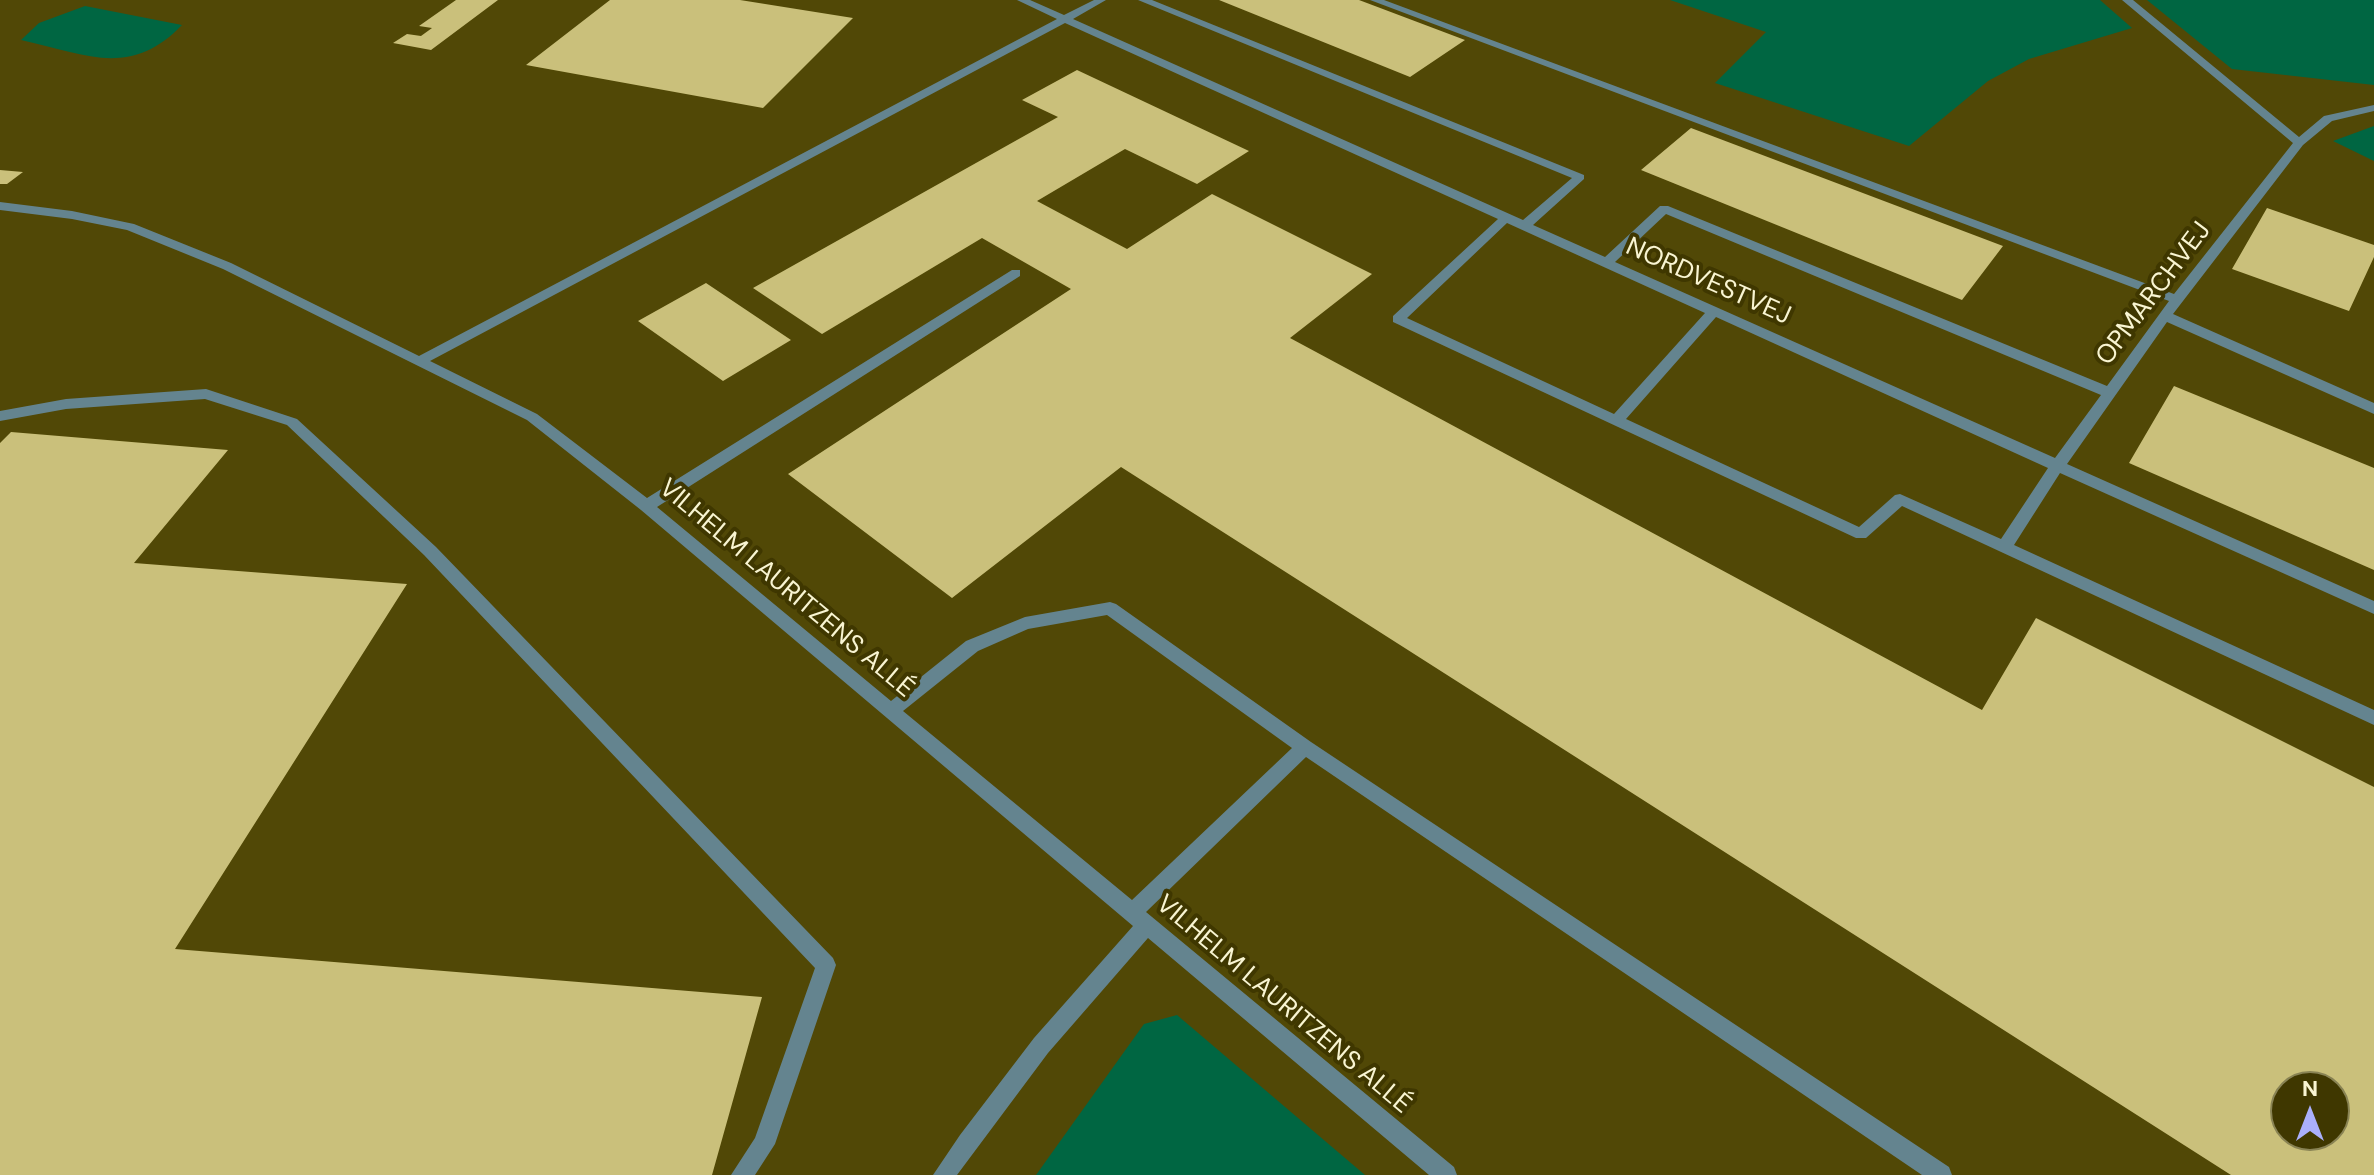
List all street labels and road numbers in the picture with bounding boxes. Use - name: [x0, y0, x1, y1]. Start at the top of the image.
- street label: OPMARCHVEJ: [2090, 216, 2218, 372]
- street label: NORDVESTVEJ: [1621, 232, 1795, 332]
- street label: VILHELM LAURITZENS ALLÉ: [652, 473, 920, 705]
- street label: VILHELM LAURITZENS ALLÉ: [1149, 889, 1417, 1121]

